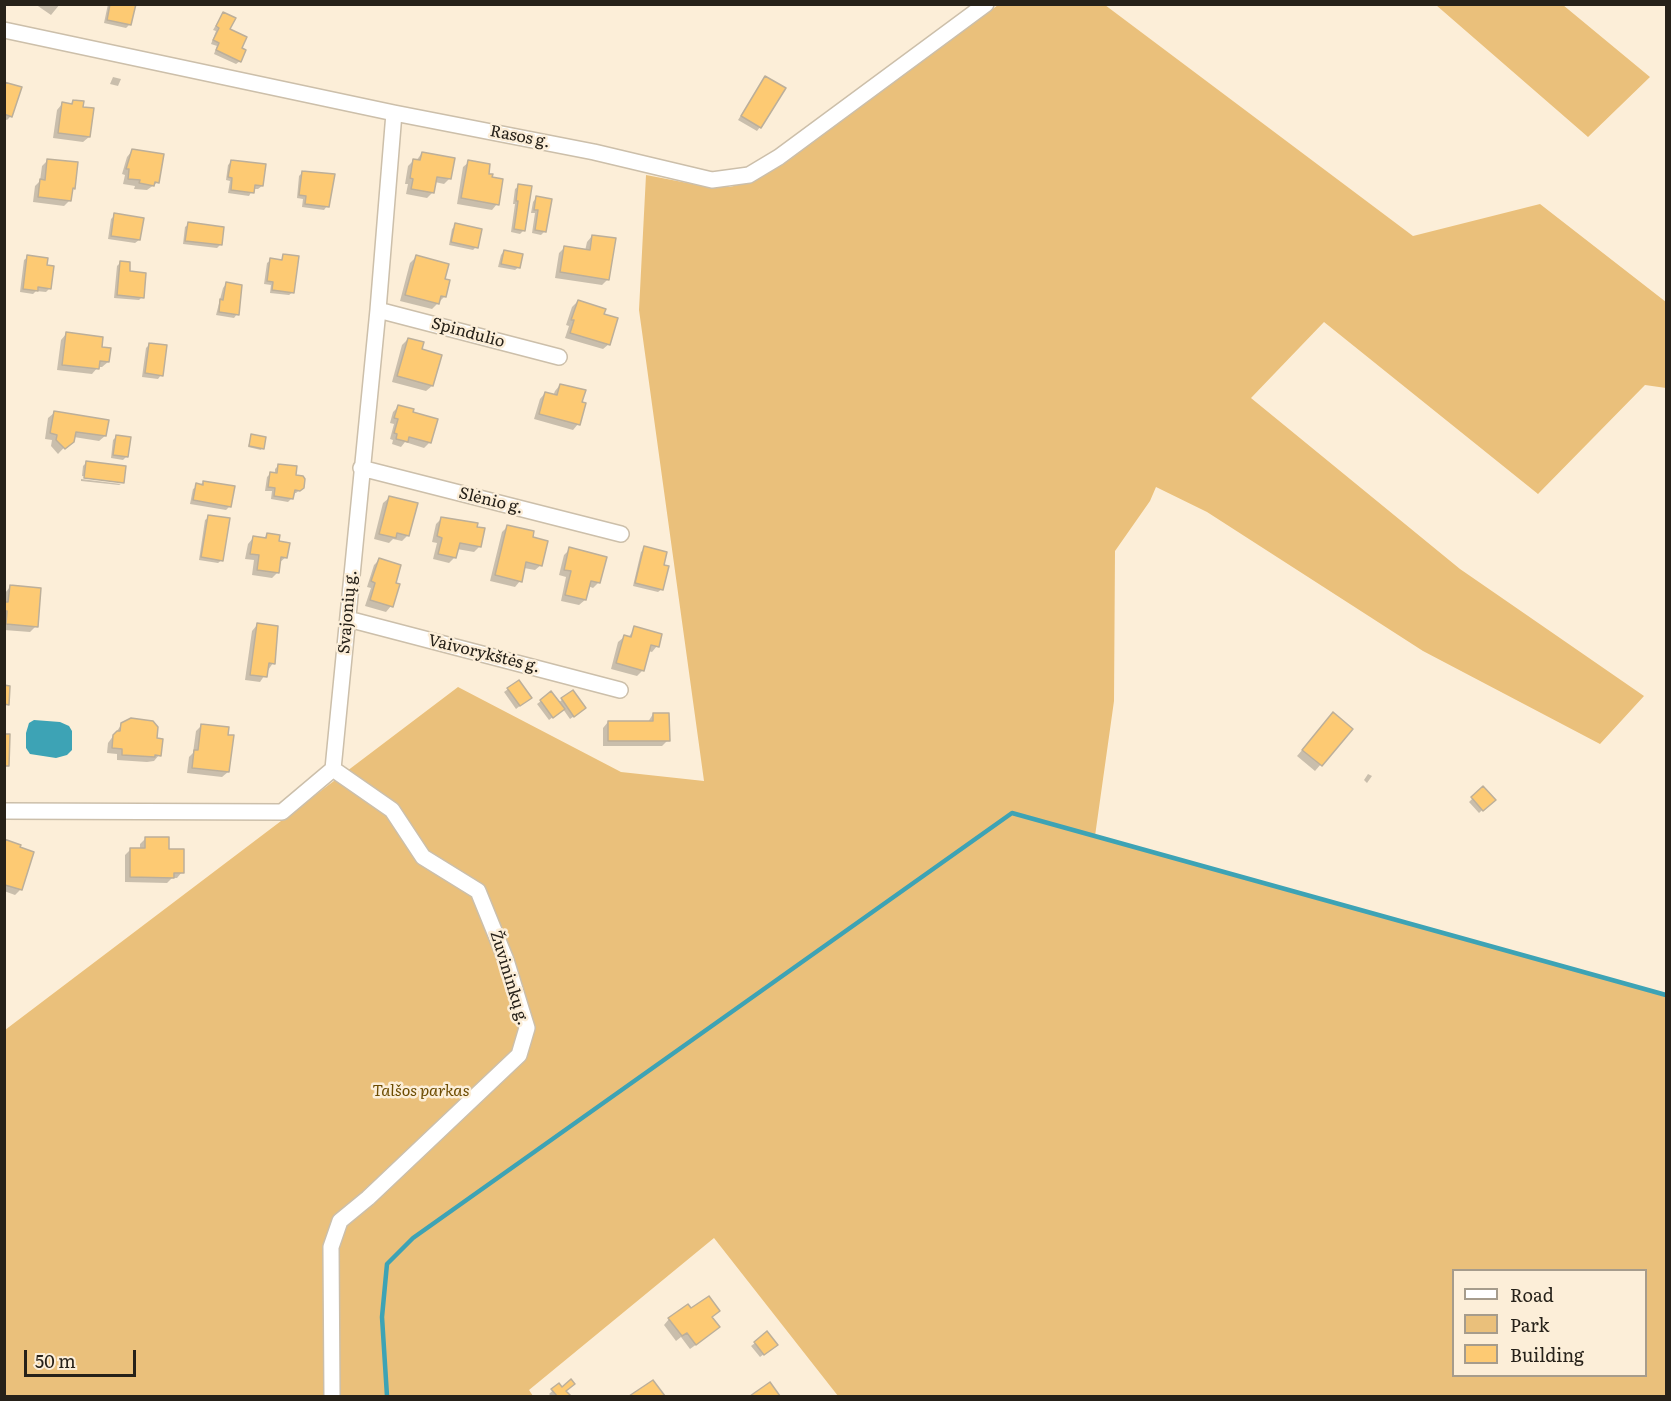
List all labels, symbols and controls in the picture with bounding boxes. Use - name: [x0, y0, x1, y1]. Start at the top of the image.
- street label: Rasos g.: [488, 122, 552, 152]
- street label: Spindulio: [429, 314, 507, 352]
- street label: Slėnio g.: [457, 484, 525, 518]
- street label: Svajonių g.: [335, 569, 361, 655]
- street label: Vaivorykštės g.: [426, 631, 542, 677]
- street label: Žuvininkų g.: [485, 928, 533, 1028]
- park label: Talšos parkas: [372, 1081, 470, 1101]
- legend: [1452, 1269, 1647, 1377]
- text: Road: [1510, 1281, 1554, 1308]
- text: Park: [1510, 1311, 1549, 1338]
- scale bar: [27, 1338, 140, 1376]
- text: Building: [1510, 1341, 1584, 1368]
- text: 50 m: [35, 1347, 76, 1374]

